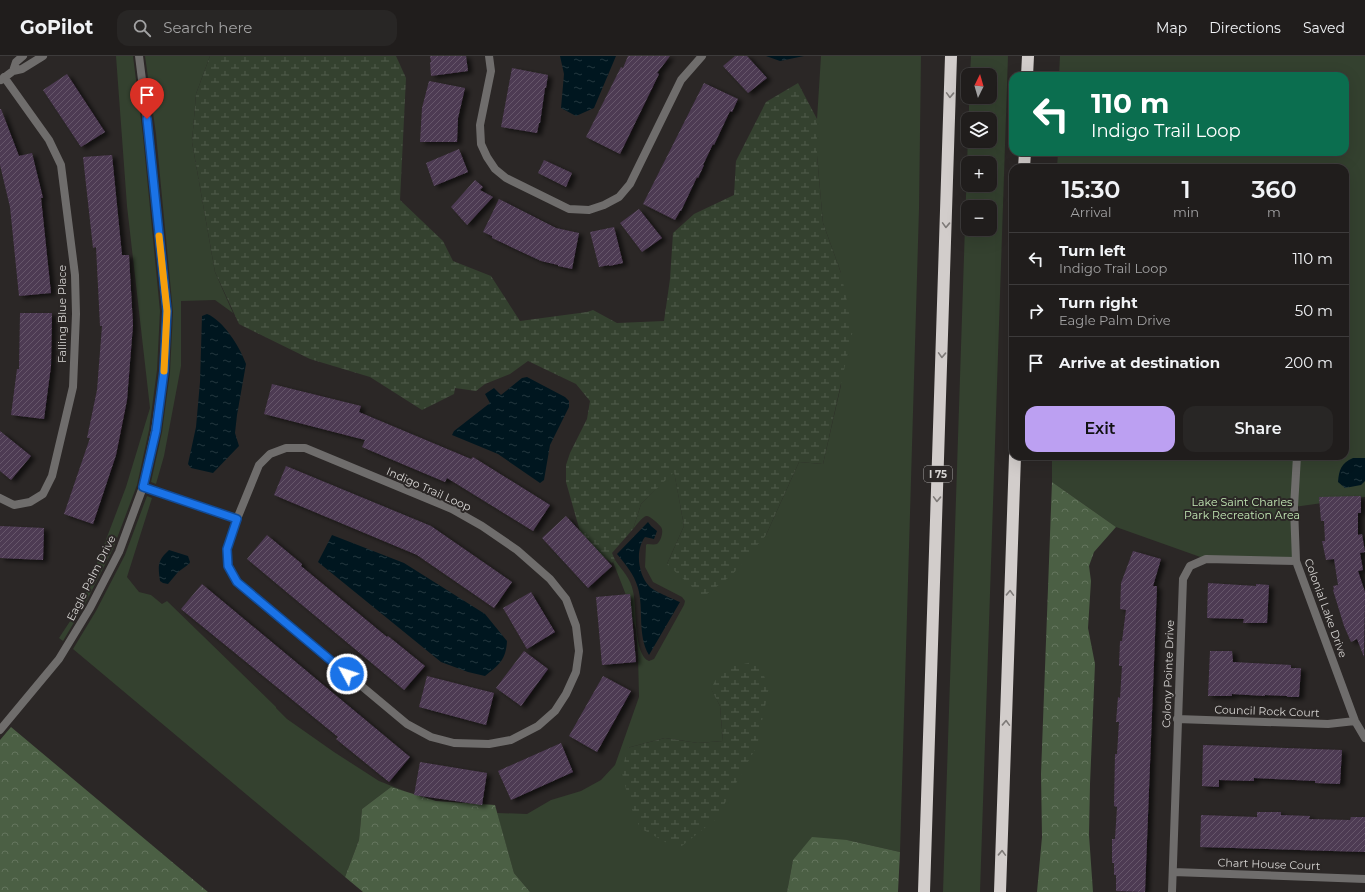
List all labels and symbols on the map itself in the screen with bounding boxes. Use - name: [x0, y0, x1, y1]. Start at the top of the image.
- north arrow: [961, 68, 997, 104]
- pin: [130, 78, 164, 119]
- one-way arrow: [946, 92, 954, 98]
- one-way arrow: [942, 222, 950, 228]
- street label: Falling Blue Place: [55, 265, 69, 363]
- one-way arrow: [937, 352, 946, 358]
- street label: Indigo Trail Loop: [384, 464, 474, 514]
- road number: I 75: [924, 466, 952, 482]
- park label: Lake Saint Charles Park Recreation Area: [1184, 495, 1300, 522]
- one-way arrow: [933, 496, 941, 502]
- street label: Eagle Palm Drive: [63, 532, 119, 623]
- street label: Colonial Lake Drive: [1302, 556, 1351, 660]
- one-way arrow: [1006, 590, 1014, 596]
- street label: Colony Pointe Drive: [1159, 619, 1177, 728]
- position arrow: [326, 653, 368, 695]
- street label: Council Rock Court: [1214, 702, 1320, 720]
- one-way arrow: [1002, 720, 1010, 726]
- one-way arrow: [997, 850, 1006, 856]
- street label: Chart House Court: [1217, 855, 1321, 873]

